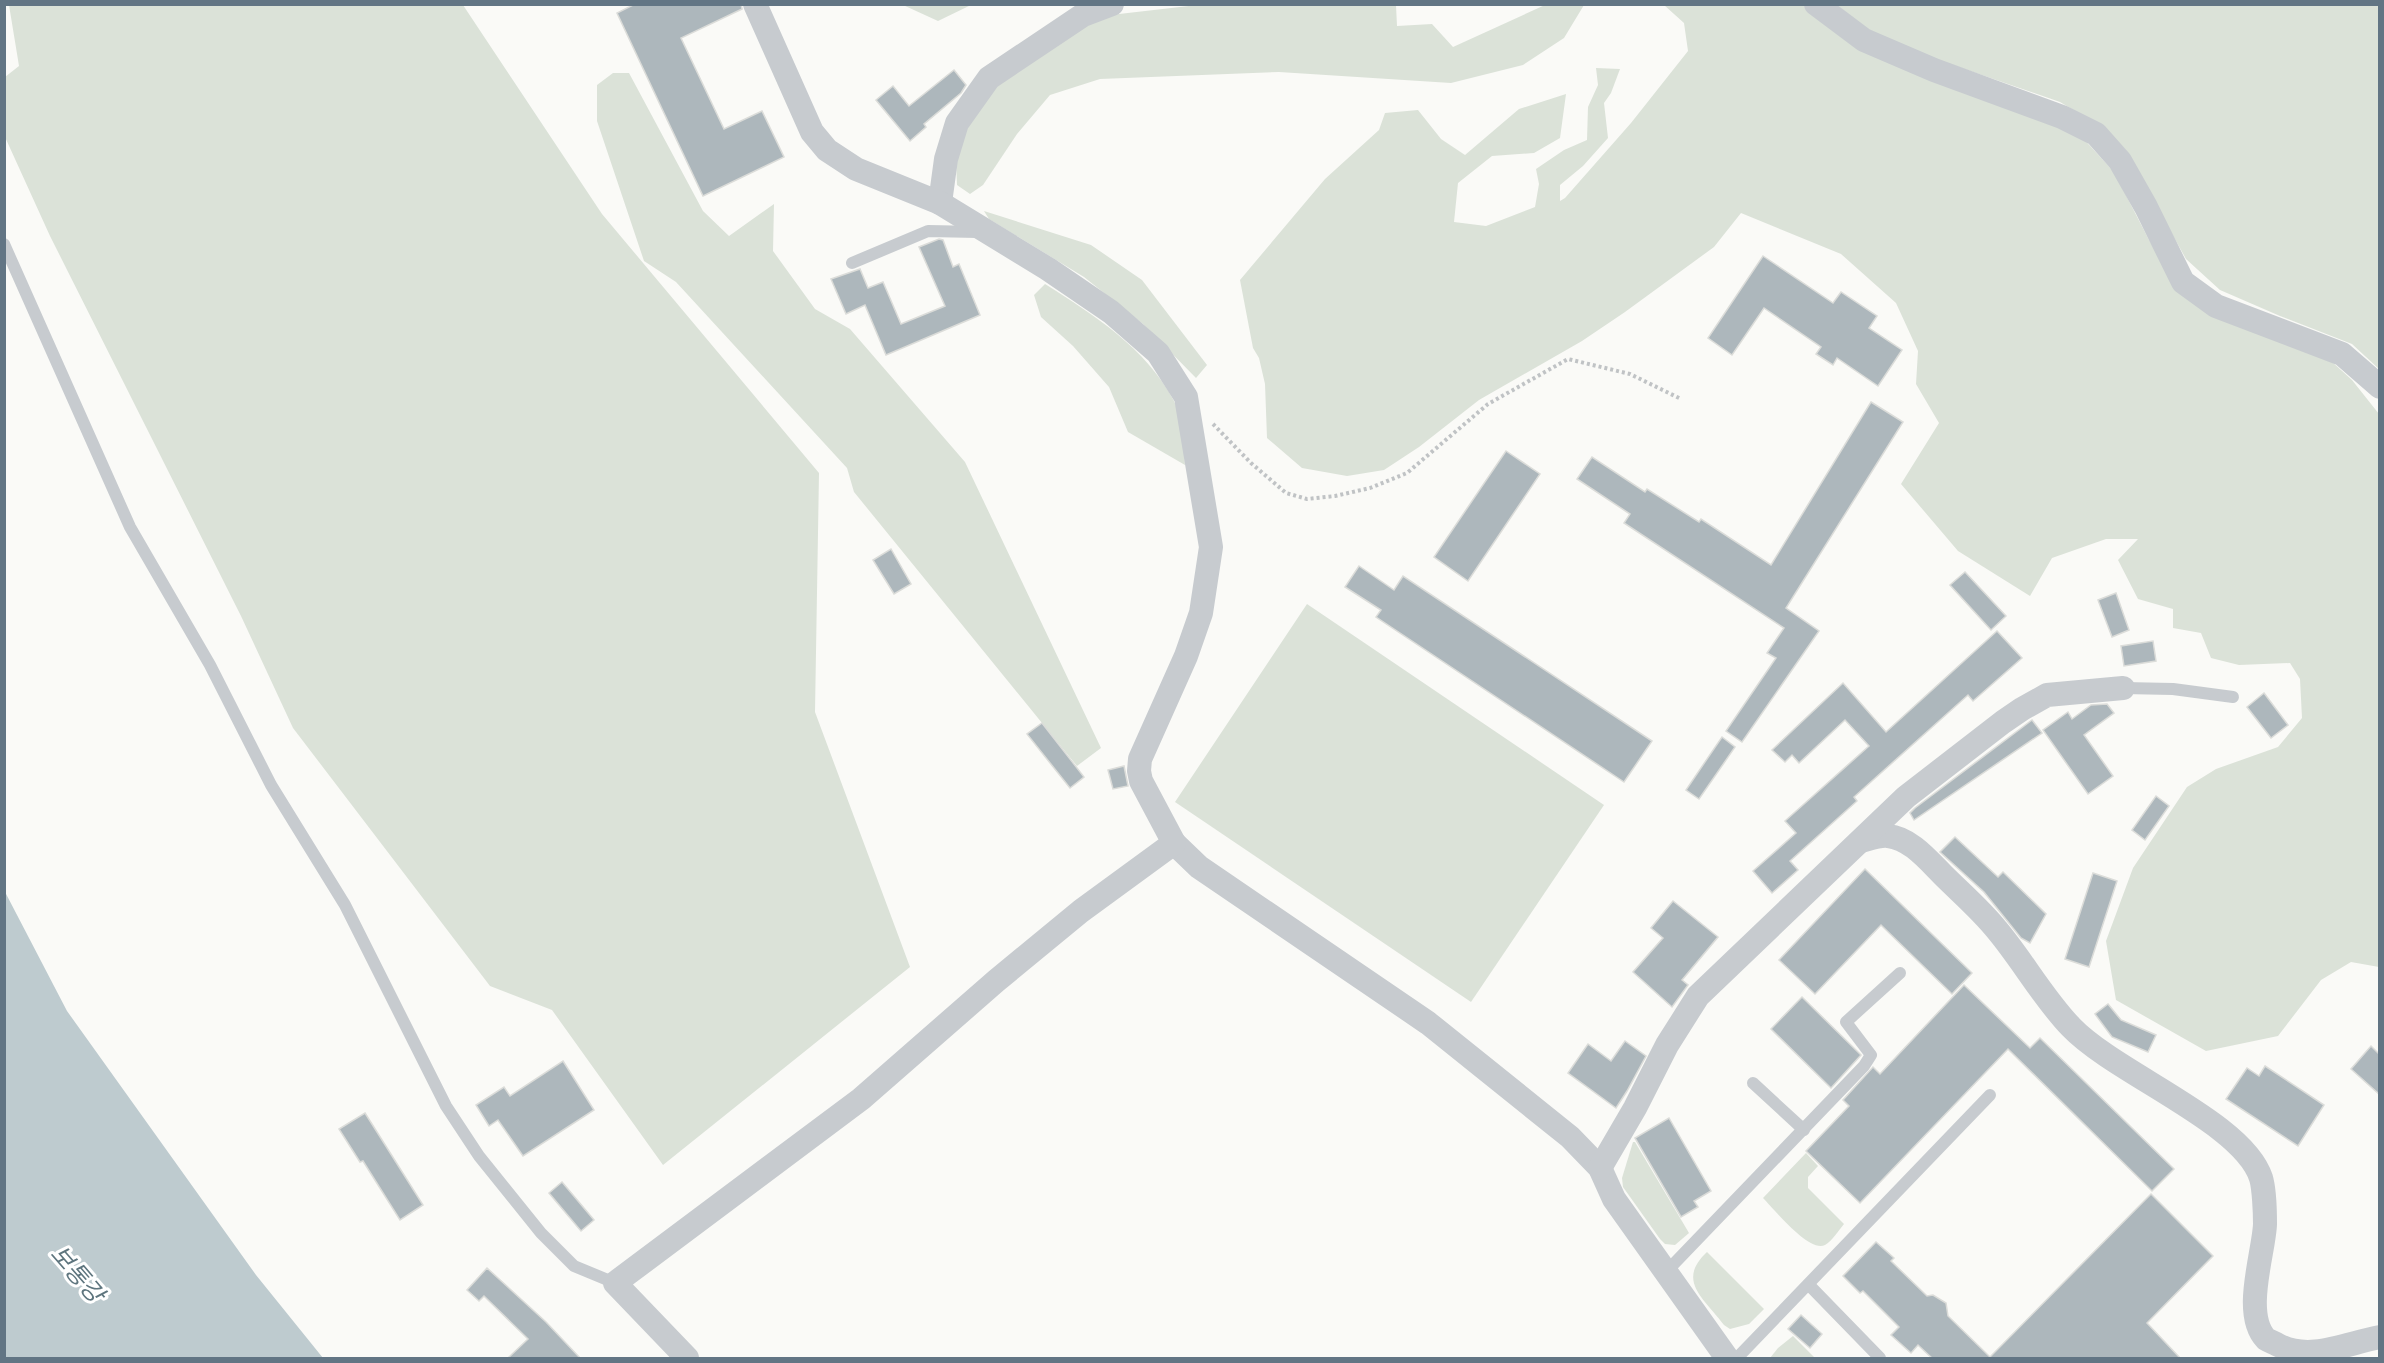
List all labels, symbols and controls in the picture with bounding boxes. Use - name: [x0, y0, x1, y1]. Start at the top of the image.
- water label: 보통강: [44, 1239, 112, 1311]

